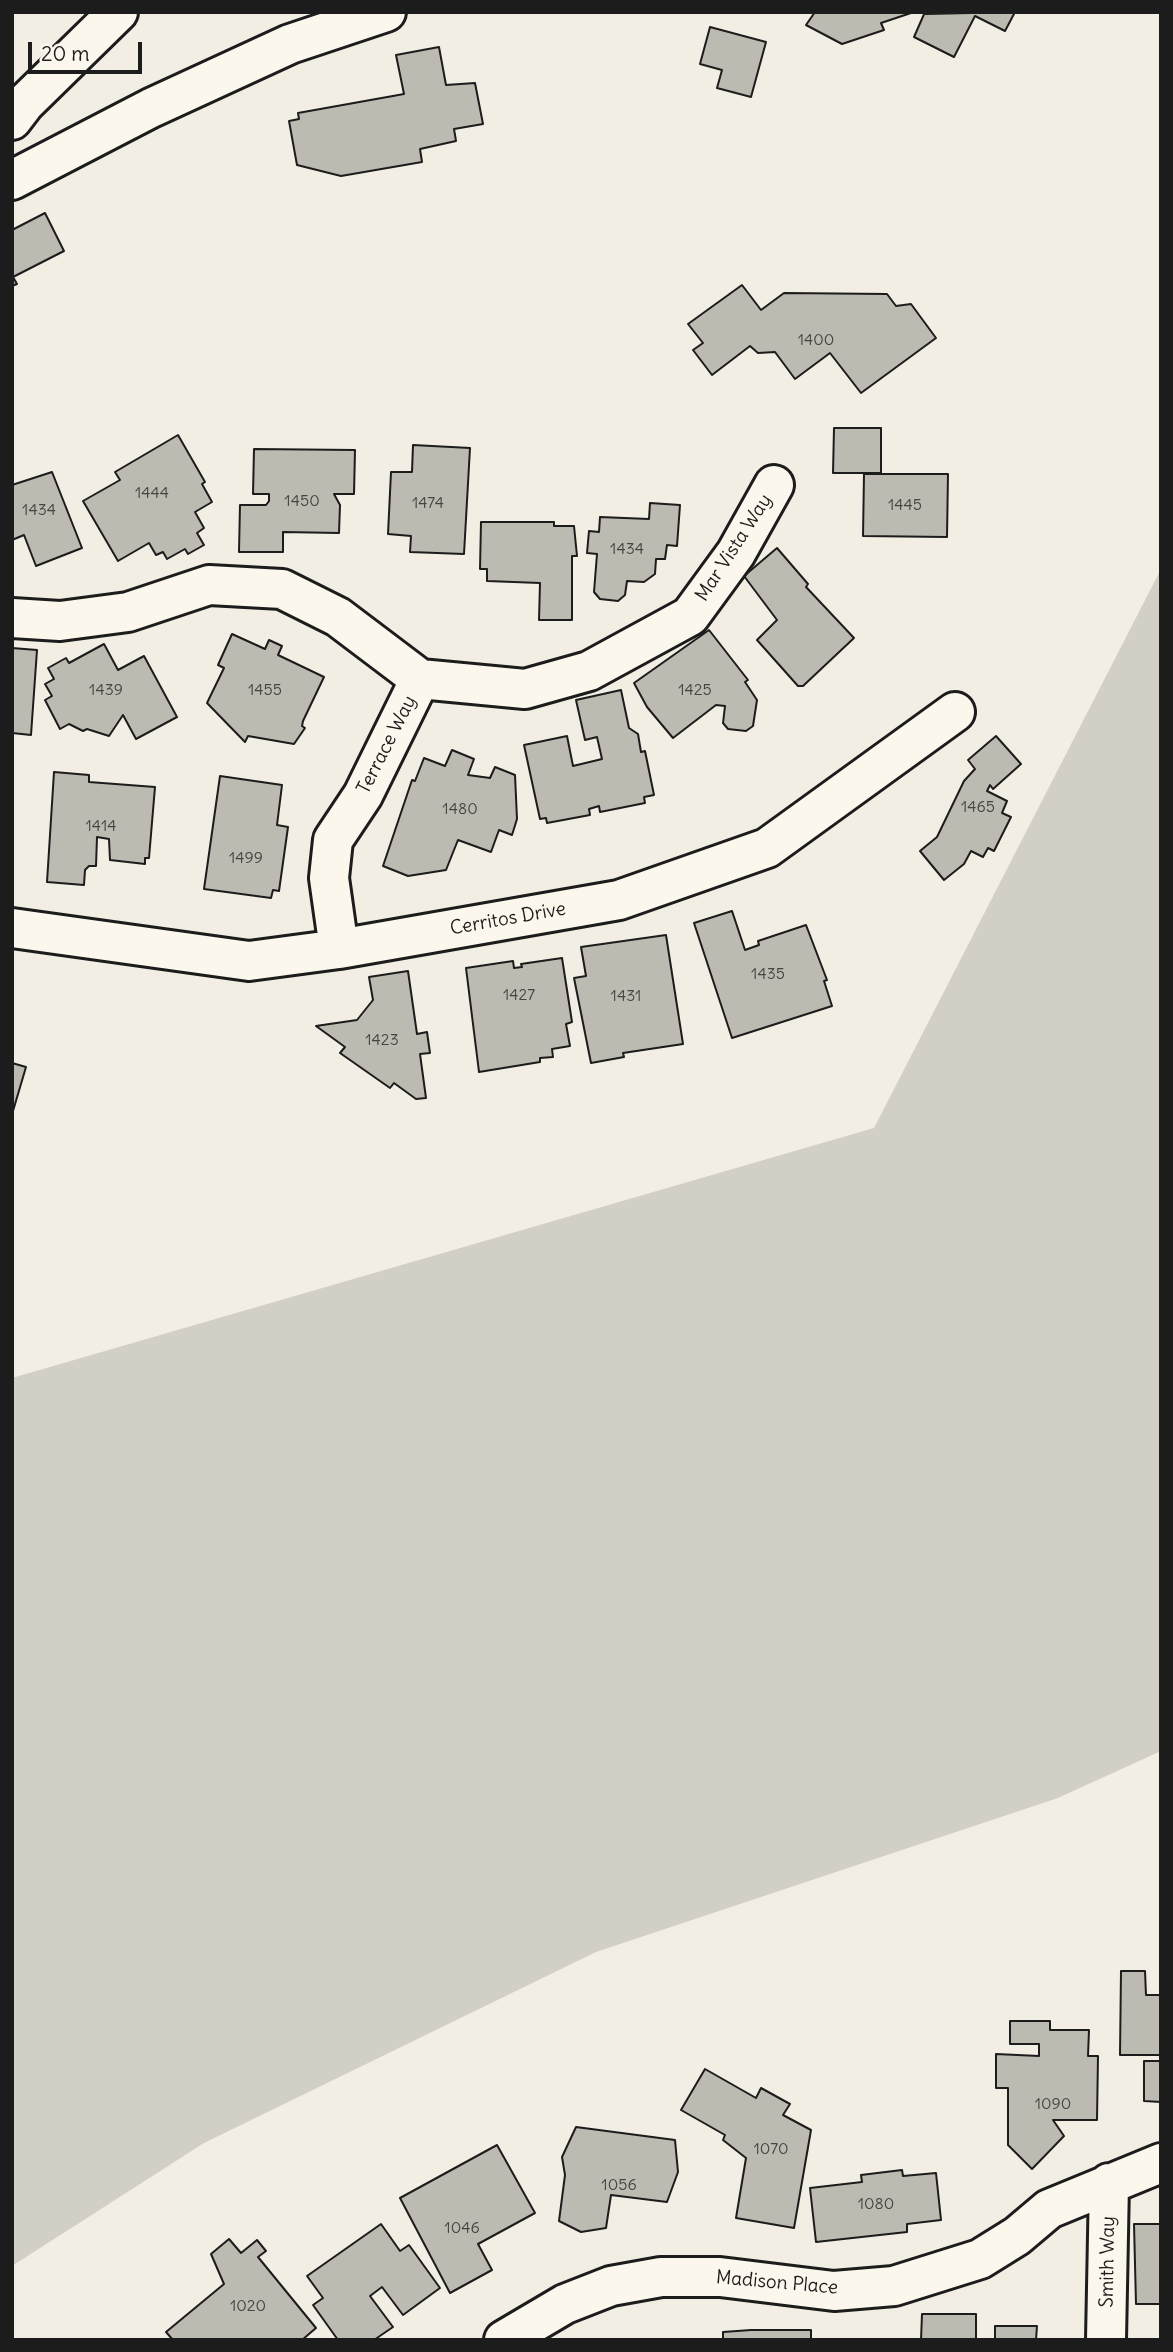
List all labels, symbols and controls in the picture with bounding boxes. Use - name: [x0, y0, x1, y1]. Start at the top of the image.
- scale bar: [32, 28, 145, 72]
- text: 20 m: [41, 40, 90, 67]
- house number: 1400: [798, 330, 834, 350]
- house number: 1444: [135, 483, 169, 503]
- street label: Mar Vista Way: [691, 490, 777, 606]
- house number: 1450: [284, 491, 320, 511]
- house number: 1474: [412, 493, 444, 513]
- house number: 1445: [888, 495, 922, 515]
- house number: 1434: [22, 500, 56, 520]
- house number: 1434: [610, 539, 644, 559]
- house number: 1439: [89, 680, 123, 700]
- house number: 1455: [248, 680, 282, 700]
- house number: 1425: [678, 680, 712, 700]
- street label: Terrace Way: [353, 692, 421, 798]
- house number: 1465: [961, 797, 995, 817]
- house number: 1480: [442, 799, 478, 819]
- house number: 1414: [85, 816, 117, 836]
- house number: 1499: [229, 848, 263, 868]
- street label: Cerritos Drive: [448, 898, 568, 940]
- house number: 1435: [751, 964, 785, 984]
- house number: 1427: [503, 985, 535, 1005]
- house number: 1431: [611, 986, 641, 1006]
- house number: 1423: [365, 1030, 399, 1050]
- house number: 1090: [1035, 2094, 1071, 2114]
- house number: 1070: [753, 2139, 789, 2159]
- house number: 1056: [601, 2175, 637, 2195]
- house number: 1080: [858, 2194, 894, 2214]
- street label: Smith Way: [1096, 2216, 1120, 2308]
- house number: 1046: [444, 2218, 480, 2238]
- street label: Madison Place: [715, 2266, 839, 2300]
- house number: 1020: [230, 2296, 266, 2316]

